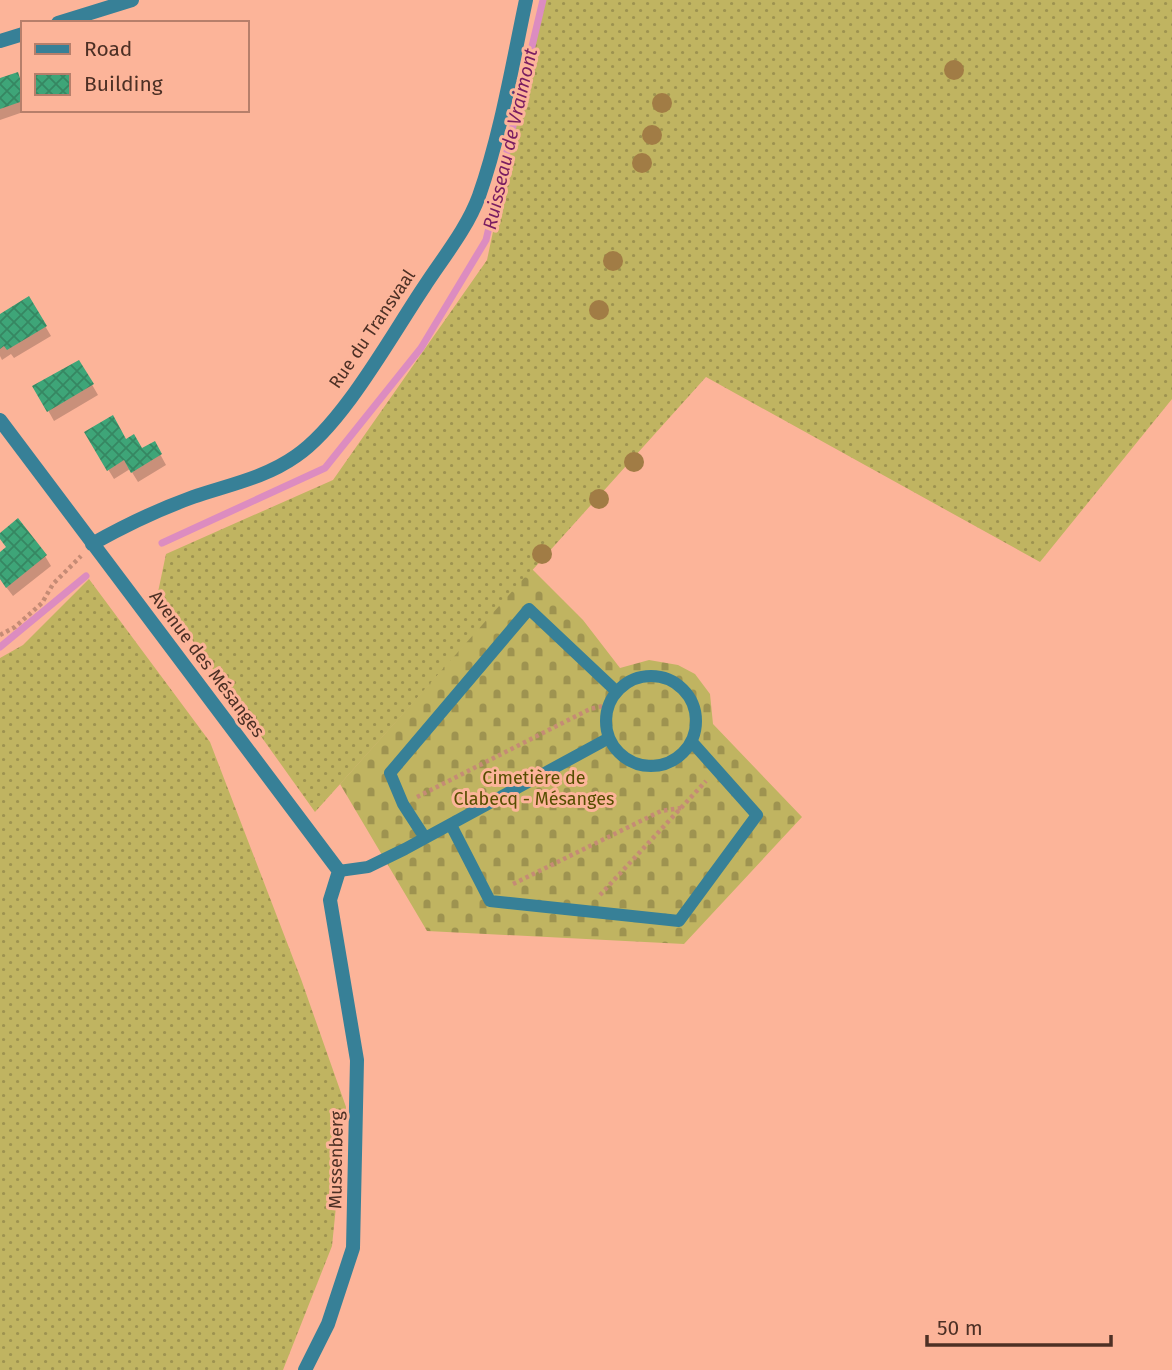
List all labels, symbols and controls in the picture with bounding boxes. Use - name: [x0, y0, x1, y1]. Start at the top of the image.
- legend: [21, 21, 248, 112]
- text: Road: [84, 36, 132, 62]
- water label: Ruisseau de Vraimont: [478, 46, 542, 232]
- text: Building: [84, 71, 163, 97]
- street label: Rue du Transvaal: [324, 265, 420, 393]
- street label: Avenue des Mésanges: [145, 586, 269, 742]
- park label: Cimetière de Clabecq - Mésanges: [454, 767, 614, 810]
- street label: Mussenberg: [324, 1110, 348, 1209]
- scale bar: [927, 1304, 1111, 1348]
- text: 50 m: [937, 1315, 983, 1341]

